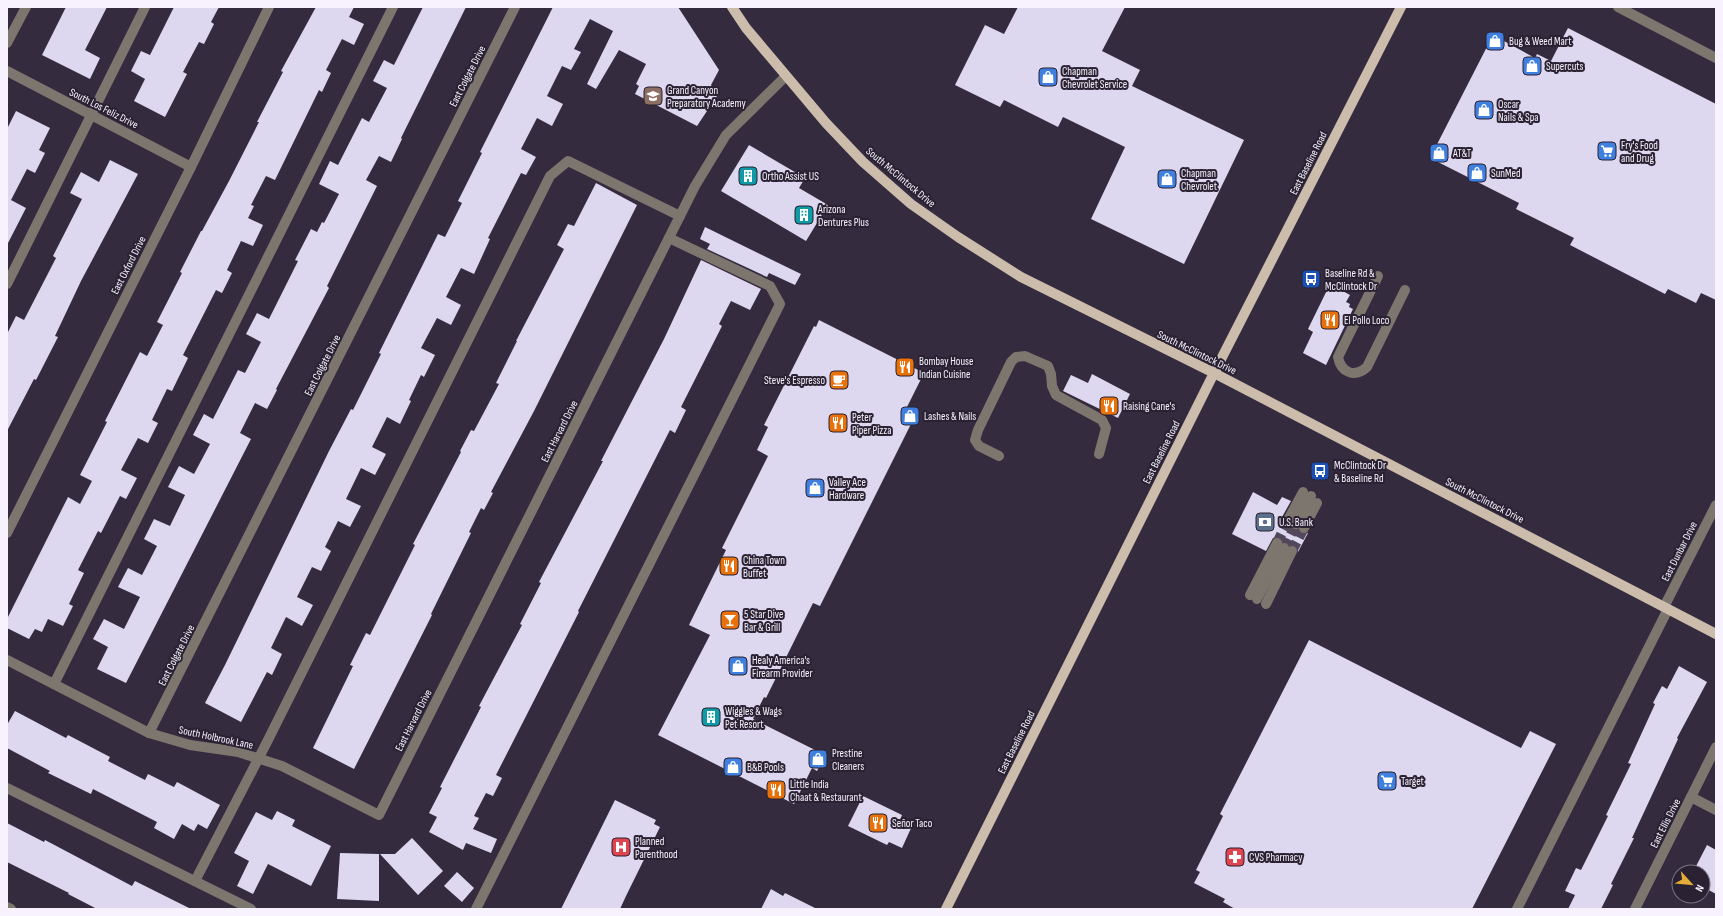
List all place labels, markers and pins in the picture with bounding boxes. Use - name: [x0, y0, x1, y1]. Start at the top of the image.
- shop icon: Bug & Weed Mart: [1484, 30, 1506, 52]
- place label: Bug & Weed Mart: [1509, 35, 1572, 48]
- shop icon: Supercuts: [1521, 55, 1543, 77]
- place label: Supercuts: [1546, 60, 1584, 73]
- place label: Chapman Chevrolet Service: [1062, 65, 1127, 91]
- shop icon: Chapman Chevrolet Service: [1037, 66, 1059, 88]
- place label: Grand Canyon Preparatory Academy: [667, 84, 747, 110]
- school or university icon: Grand Canyon Preparatory Academy: [642, 85, 664, 107]
- place label: Oscar Nails & Spa: [1498, 98, 1538, 124]
- shop icon: Oscar Nails & Spa: [1473, 99, 1495, 121]
- place label: Fry's Food and Drug: [1621, 139, 1658, 165]
- supermarket icon: Fry's Food and Drug: [1596, 140, 1618, 162]
- shop icon: AT&T: [1428, 142, 1450, 164]
- place label: AT&T: [1452, 147, 1472, 160]
- shop icon: SunMed: [1466, 162, 1488, 184]
- building icon: Ortho Assist US: [737, 165, 759, 187]
- place label: Chapman Chevrolet: [1181, 167, 1218, 193]
- place label: SunMed: [1491, 167, 1521, 180]
- shop icon: Chapman Chevrolet: [1156, 168, 1178, 190]
- place label: Ortho Assist US: [762, 170, 819, 183]
- place label: Arizona Dentures Plus: [817, 203, 869, 229]
- building icon: Arizona Dentures Plus: [793, 204, 815, 226]
- place label: Baseline Rd & McClintock Dr: [1325, 267, 1377, 293]
- bus stop icon: Baseline Rd & McClintock Dr: [1300, 268, 1322, 290]
- restaurant icon: El Pollo Loco: [1319, 309, 1341, 331]
- place label: El Pollo Loco: [1344, 314, 1390, 327]
- place label: Bombay House Indian Cuisine: [919, 355, 973, 381]
- restaurant icon: Bombay House Indian Cuisine: [894, 356, 916, 378]
- cafe icon: Steve's Espresso: [828, 369, 850, 391]
- place label: Steve's Espresso: [764, 374, 825, 387]
- restaurant icon: Raising Cane's: [1098, 395, 1120, 417]
- place label: Raising Cane's: [1123, 400, 1175, 413]
- shop icon: Lashes & Nails: [899, 405, 921, 427]
- place label: Lashes & Nails: [924, 410, 976, 423]
- place label: Peter Piper Pizza: [852, 411, 891, 437]
- restaurant icon: Peter Piper Pizza: [827, 412, 849, 434]
- place label: McClintock Dr & Baseline Rd: [1334, 459, 1386, 485]
- bus stop icon: McClintock Dr & Baseline Rd: [1309, 460, 1331, 482]
- place label: Valley Ace Hardware: [829, 476, 866, 502]
- shop icon: Valley Ace Hardware: [804, 477, 826, 499]
- bank icon: U.S. Bank: [1254, 511, 1276, 533]
- place label: U.S. Bank: [1279, 516, 1314, 529]
- place label: China Town Buffet: [743, 554, 785, 580]
- restaurant icon: China Town Buffet: [718, 555, 740, 577]
- place label: 5 Star Dive Bar & Grill: [744, 608, 783, 634]
- bar icon: 5 Star Dive Bar & Grill: [719, 609, 741, 631]
- place label: Healy America's Firearm Provider: [752, 654, 813, 680]
- shop icon: Healy America's Firearm Provider: [727, 655, 749, 677]
- place label: Wiggles & Wags Pet Resort: [725, 705, 782, 731]
- building icon: Wiggles & Wags Pet Resort: [700, 706, 722, 728]
- place label: Prestine Cleaners: [832, 747, 864, 773]
- shop icon: Prestine Cleaners: [807, 748, 829, 770]
- shop icon: B&B Pools: [722, 756, 744, 778]
- place label: B&B Pools: [747, 761, 784, 774]
- supermarket icon: Target: [1376, 770, 1398, 792]
- place label: Target: [1401, 775, 1425, 788]
- place label: Little India Chaat & Restaurant: [790, 778, 862, 804]
- restaurant icon: Little India Chaat & Restaurant: [765, 779, 787, 801]
- restaurant icon: Señor Taco: [867, 812, 889, 834]
- place label: Señor Taco: [892, 817, 933, 830]
- place label: Planned Parenthood: [635, 835, 678, 861]
- hospital icon: Planned Parenthood: [610, 836, 632, 858]
- pharmacy icon: CVS Pharmacy: [1224, 846, 1246, 868]
- place label: CVS Pharmacy: [1249, 851, 1303, 864]

